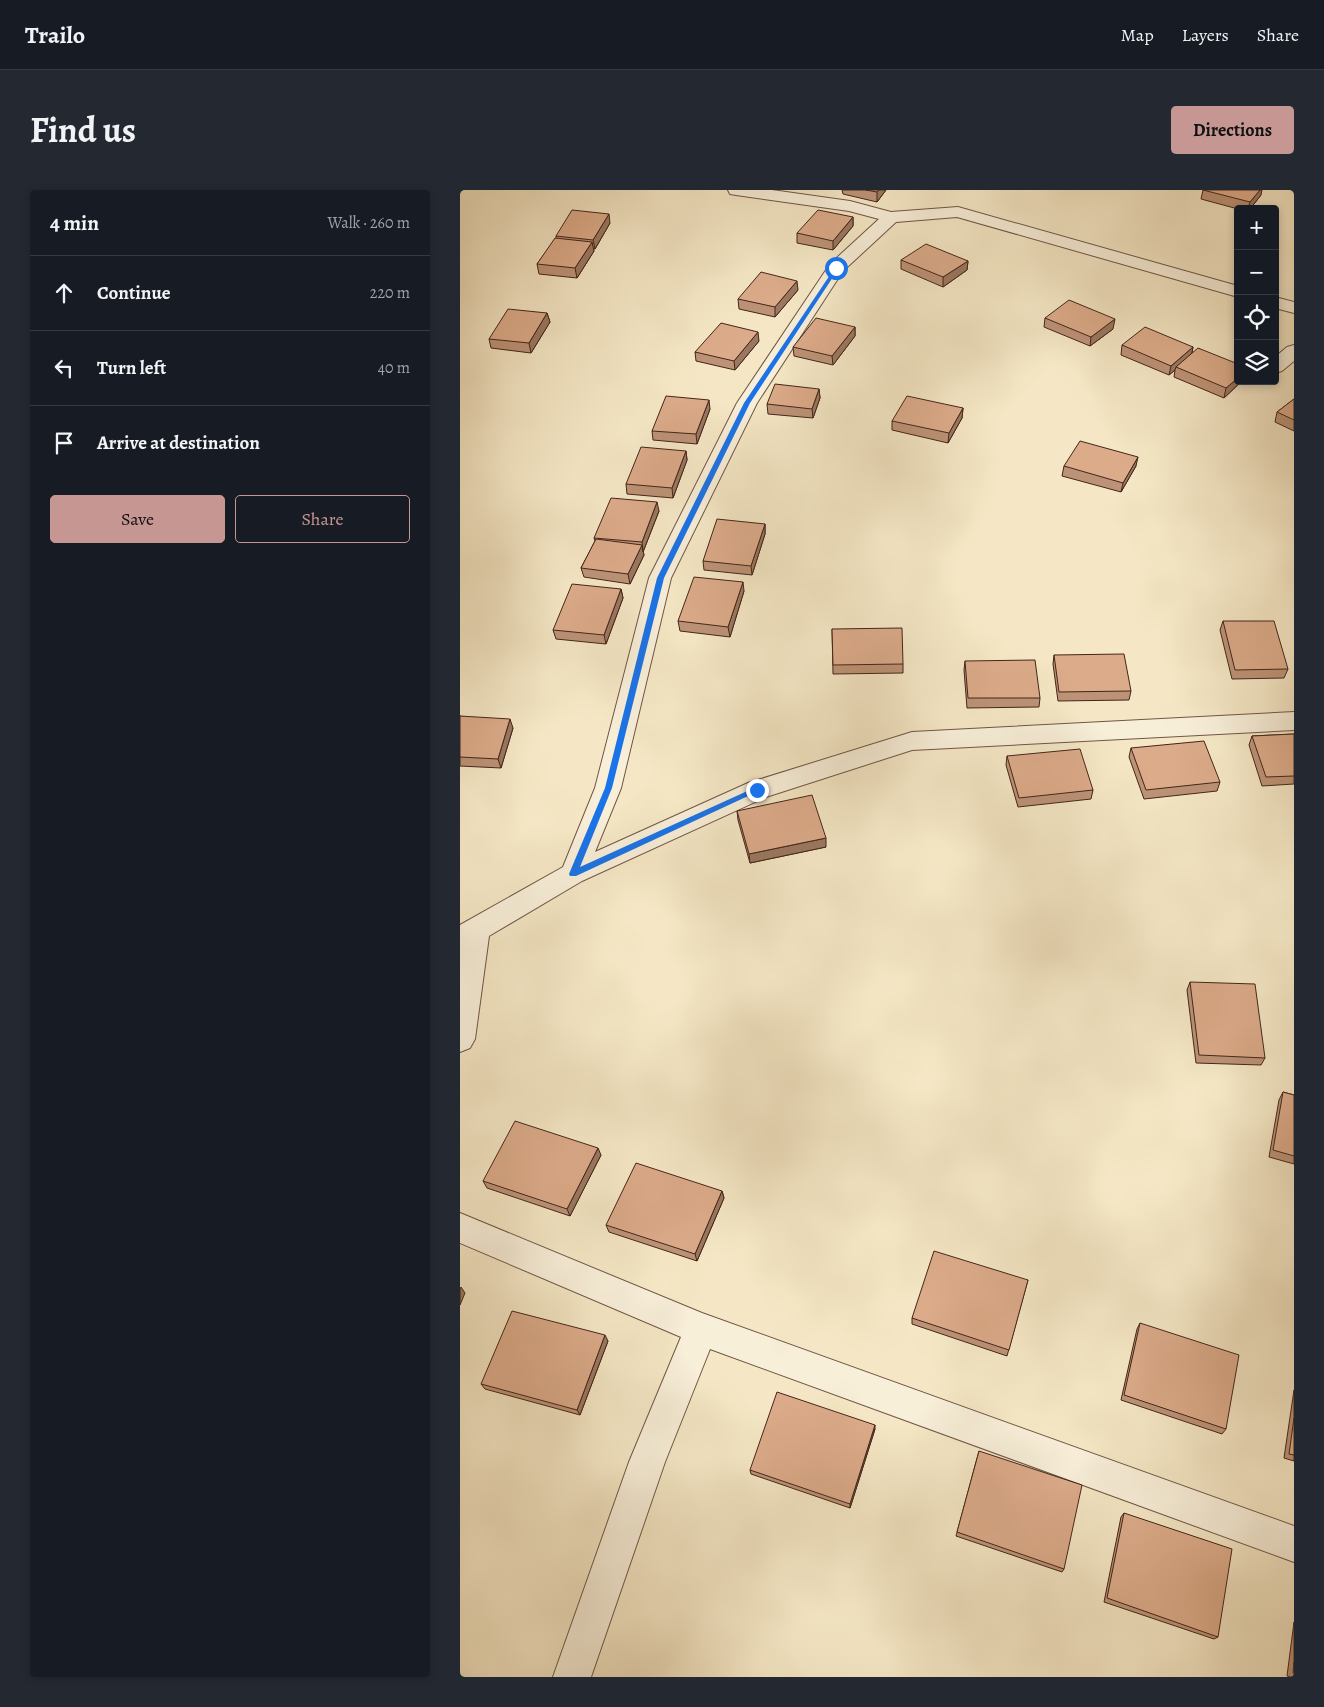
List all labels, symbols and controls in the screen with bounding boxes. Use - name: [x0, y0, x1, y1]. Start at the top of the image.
- text: Trailo: [25, 19, 85, 51]
- text: Map: [1121, 23, 1154, 47]
- text: Layers: [1182, 23, 1229, 47]
- text: Share: [1257, 23, 1299, 47]
- text: Find us: [30, 106, 136, 154]
- button: Directions: [1171, 106, 1294, 154]
- map controls: [1234, 205, 1279, 385]
- button: +: [1234, 205, 1279, 250]
- text: 4 min: [50, 209, 99, 237]
- text: Walk · 260 m: [328, 212, 410, 234]
- button: −: [1234, 250, 1279, 295]
- route start: [825, 257, 848, 280]
- icon: ahead: [50, 279, 78, 307]
- text: Continue: [97, 280, 171, 306]
- text: 220 m: [370, 282, 410, 304]
- button: locate: [1234, 295, 1279, 340]
- button: layers: [1234, 340, 1279, 385]
- icon: left: [50, 354, 78, 382]
- text: Turn left: [97, 355, 166, 381]
- text: 40 m: [378, 357, 410, 379]
- icon: arrive: [50, 429, 78, 457]
- text: Arrive at destination: [97, 430, 260, 456]
- button: Save: [50, 495, 225, 543]
- button: Share: [235, 495, 410, 543]
- route end: [746, 779, 769, 802]

